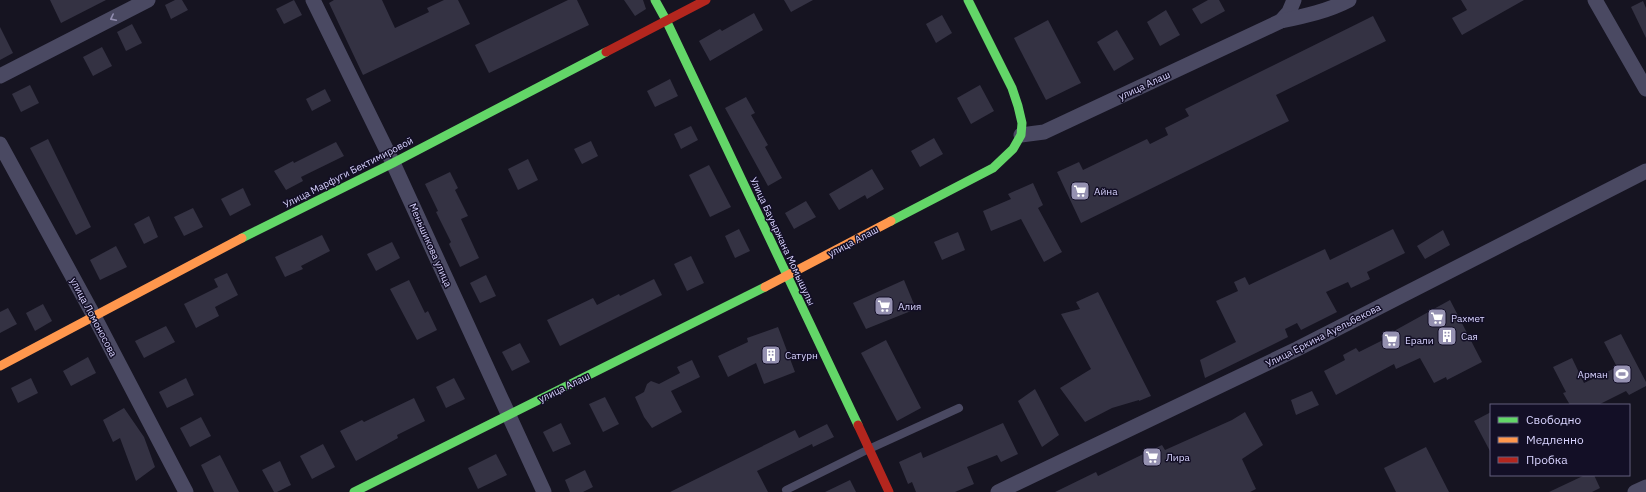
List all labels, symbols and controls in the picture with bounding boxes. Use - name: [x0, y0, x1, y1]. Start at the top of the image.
- one-way arrow: [110, 13, 117, 21]
- street label: улица Алаш: [1116, 68, 1172, 103]
- street label: Улица Марфуги Бектимировой: [281, 134, 415, 211]
- street label: Улица Бауыржана Момышулы: [747, 175, 818, 308]
- supermarket icon: Айна: [1069, 180, 1091, 202]
- place label: Айна: [1094, 185, 1118, 198]
- street label: Меньшикова улица: [406, 201, 455, 290]
- street label: улица Алаш: [826, 223, 881, 260]
- street label: улица Ломоносова: [67, 275, 120, 360]
- supermarket icon: Алия: [873, 295, 895, 317]
- place label: Алия: [898, 300, 921, 313]
- street label: Улица Еркина Ауельбекова: [1263, 300, 1384, 370]
- supermarket icon: Рахмет: [1426, 307, 1448, 329]
- place label: Рахмет: [1451, 312, 1485, 325]
- building icon: Сая: [1436, 325, 1458, 347]
- supermarket icon: Ерали: [1380, 329, 1402, 351]
- place label: Сая: [1461, 330, 1478, 343]
- place label: Ерали: [1405, 334, 1434, 347]
- building icon: Сатурн: [760, 344, 782, 366]
- place label: Сатурн: [785, 349, 818, 362]
- sports icon: Арман: [1611, 363, 1633, 385]
- place label: Арман: [1578, 368, 1608, 381]
- street label: улица Алаш: [536, 369, 592, 405]
- legend: [1490, 404, 1630, 476]
- text: Свободно: [1526, 412, 1582, 427]
- text: Медленно: [1526, 432, 1584, 447]
- supermarket icon: Лира: [1141, 446, 1163, 468]
- place label: Лира: [1166, 451, 1191, 464]
- text: Пробка: [1526, 452, 1568, 467]

